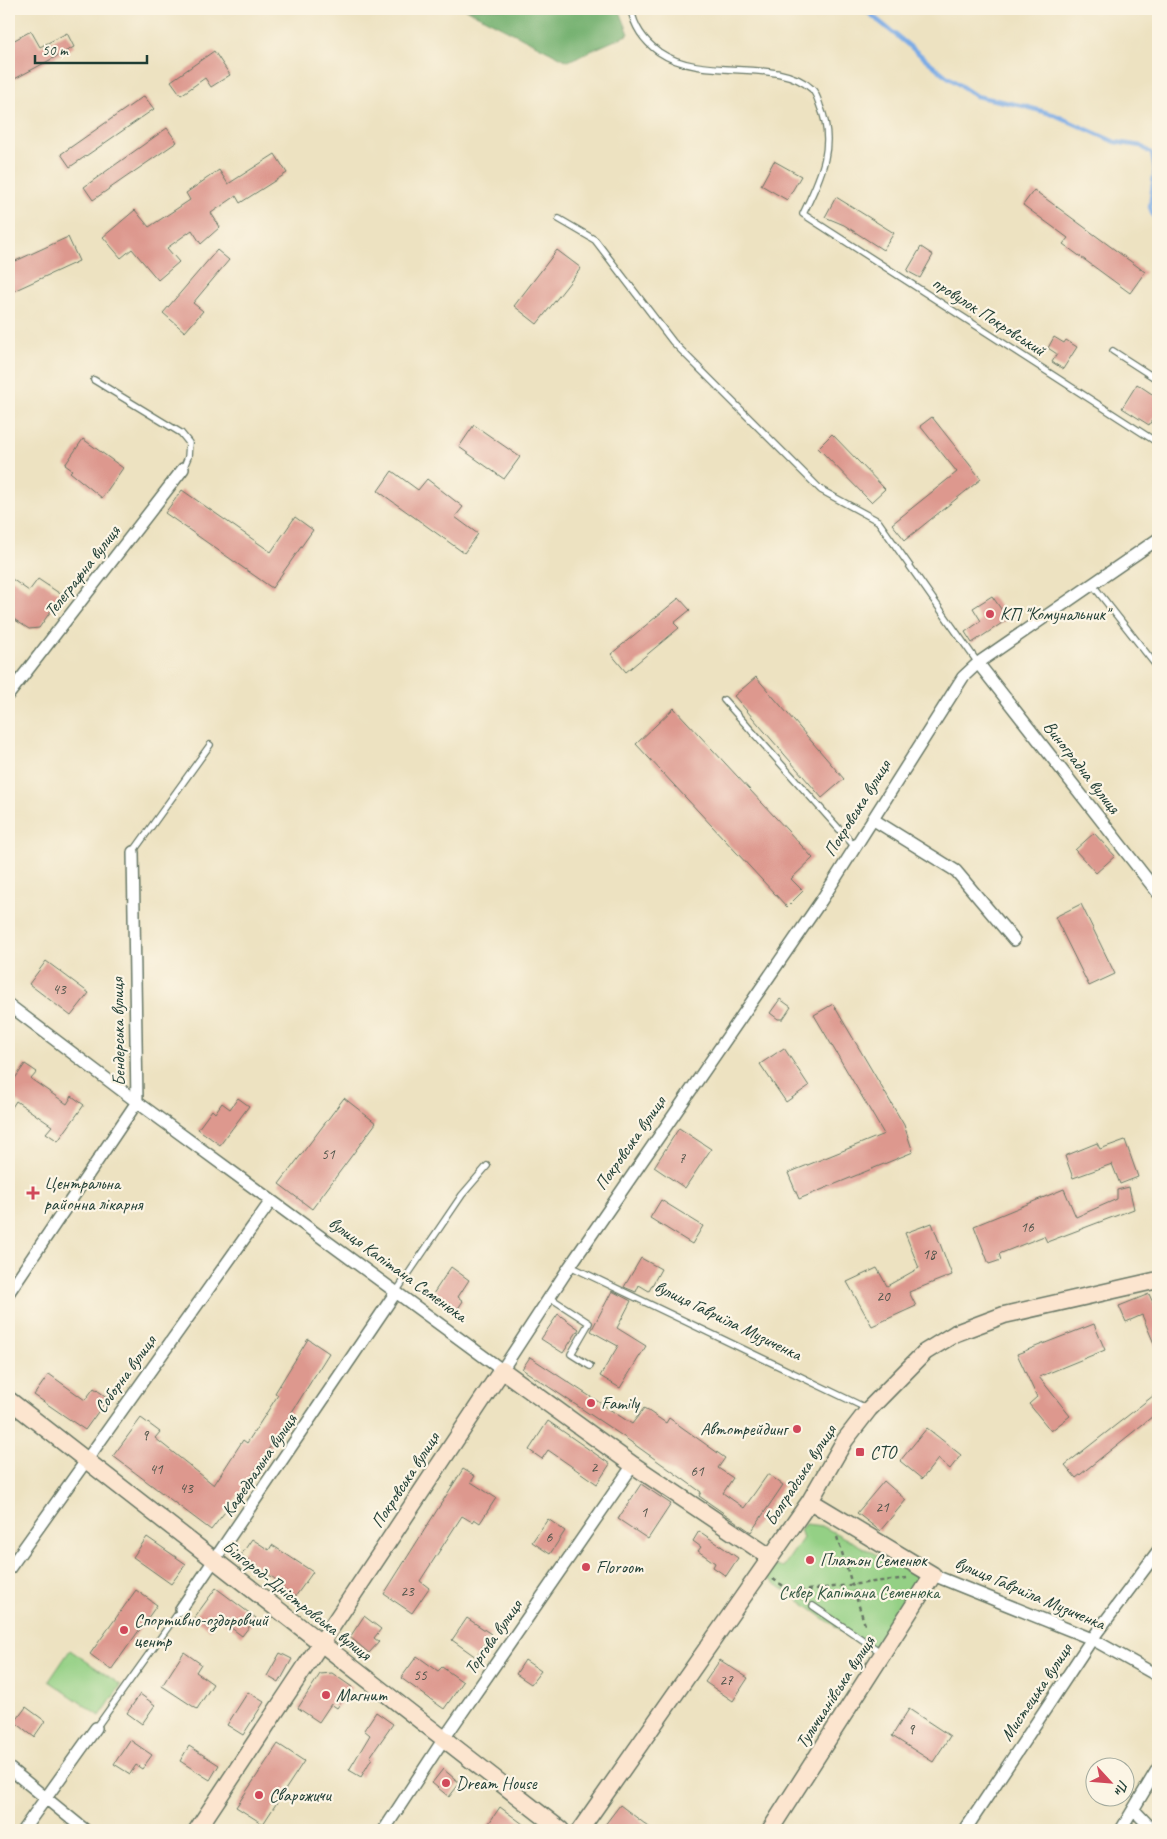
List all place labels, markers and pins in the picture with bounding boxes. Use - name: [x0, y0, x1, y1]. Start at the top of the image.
- place label: КП "Комунальник": [1000, 603, 1113, 625]
- marker: КП "Комунальник": [984, 608, 996, 620]
- place label: Центральна районна лікарня: [44, 1172, 144, 1215]
- marker: Центральна районна лікарня: [26, 1186, 40, 1200]
- place label: Family: [601, 1392, 641, 1414]
- marker: Family: [585, 1397, 597, 1409]
- place label: Автотрейдинг: [700, 1418, 789, 1440]
- marker: Автотрейдинг: [791, 1423, 803, 1435]
- place label: СТО: [870, 1441, 898, 1463]
- marker: СТО: [854, 1446, 866, 1458]
- place label: Платон Семенюк: [820, 1549, 928, 1571]
- marker: Платон Семенюк: [804, 1554, 816, 1566]
- place label: Floroom: [596, 1556, 644, 1578]
- marker: Floroom: [580, 1561, 592, 1573]
- place label: Спортивно-оздоровчий центр: [134, 1609, 270, 1652]
- marker: Спортивно-оздоровчий центр: [118, 1624, 130, 1636]
- place label: Магнит: [336, 1684, 388, 1706]
- marker: Магнит: [320, 1689, 332, 1701]
- place label: Dream House: [456, 1772, 538, 1794]
- marker: Dream House: [440, 1777, 452, 1789]
- place label: Сварожичи: [269, 1784, 332, 1806]
- marker: Сварожичи: [253, 1789, 265, 1801]

